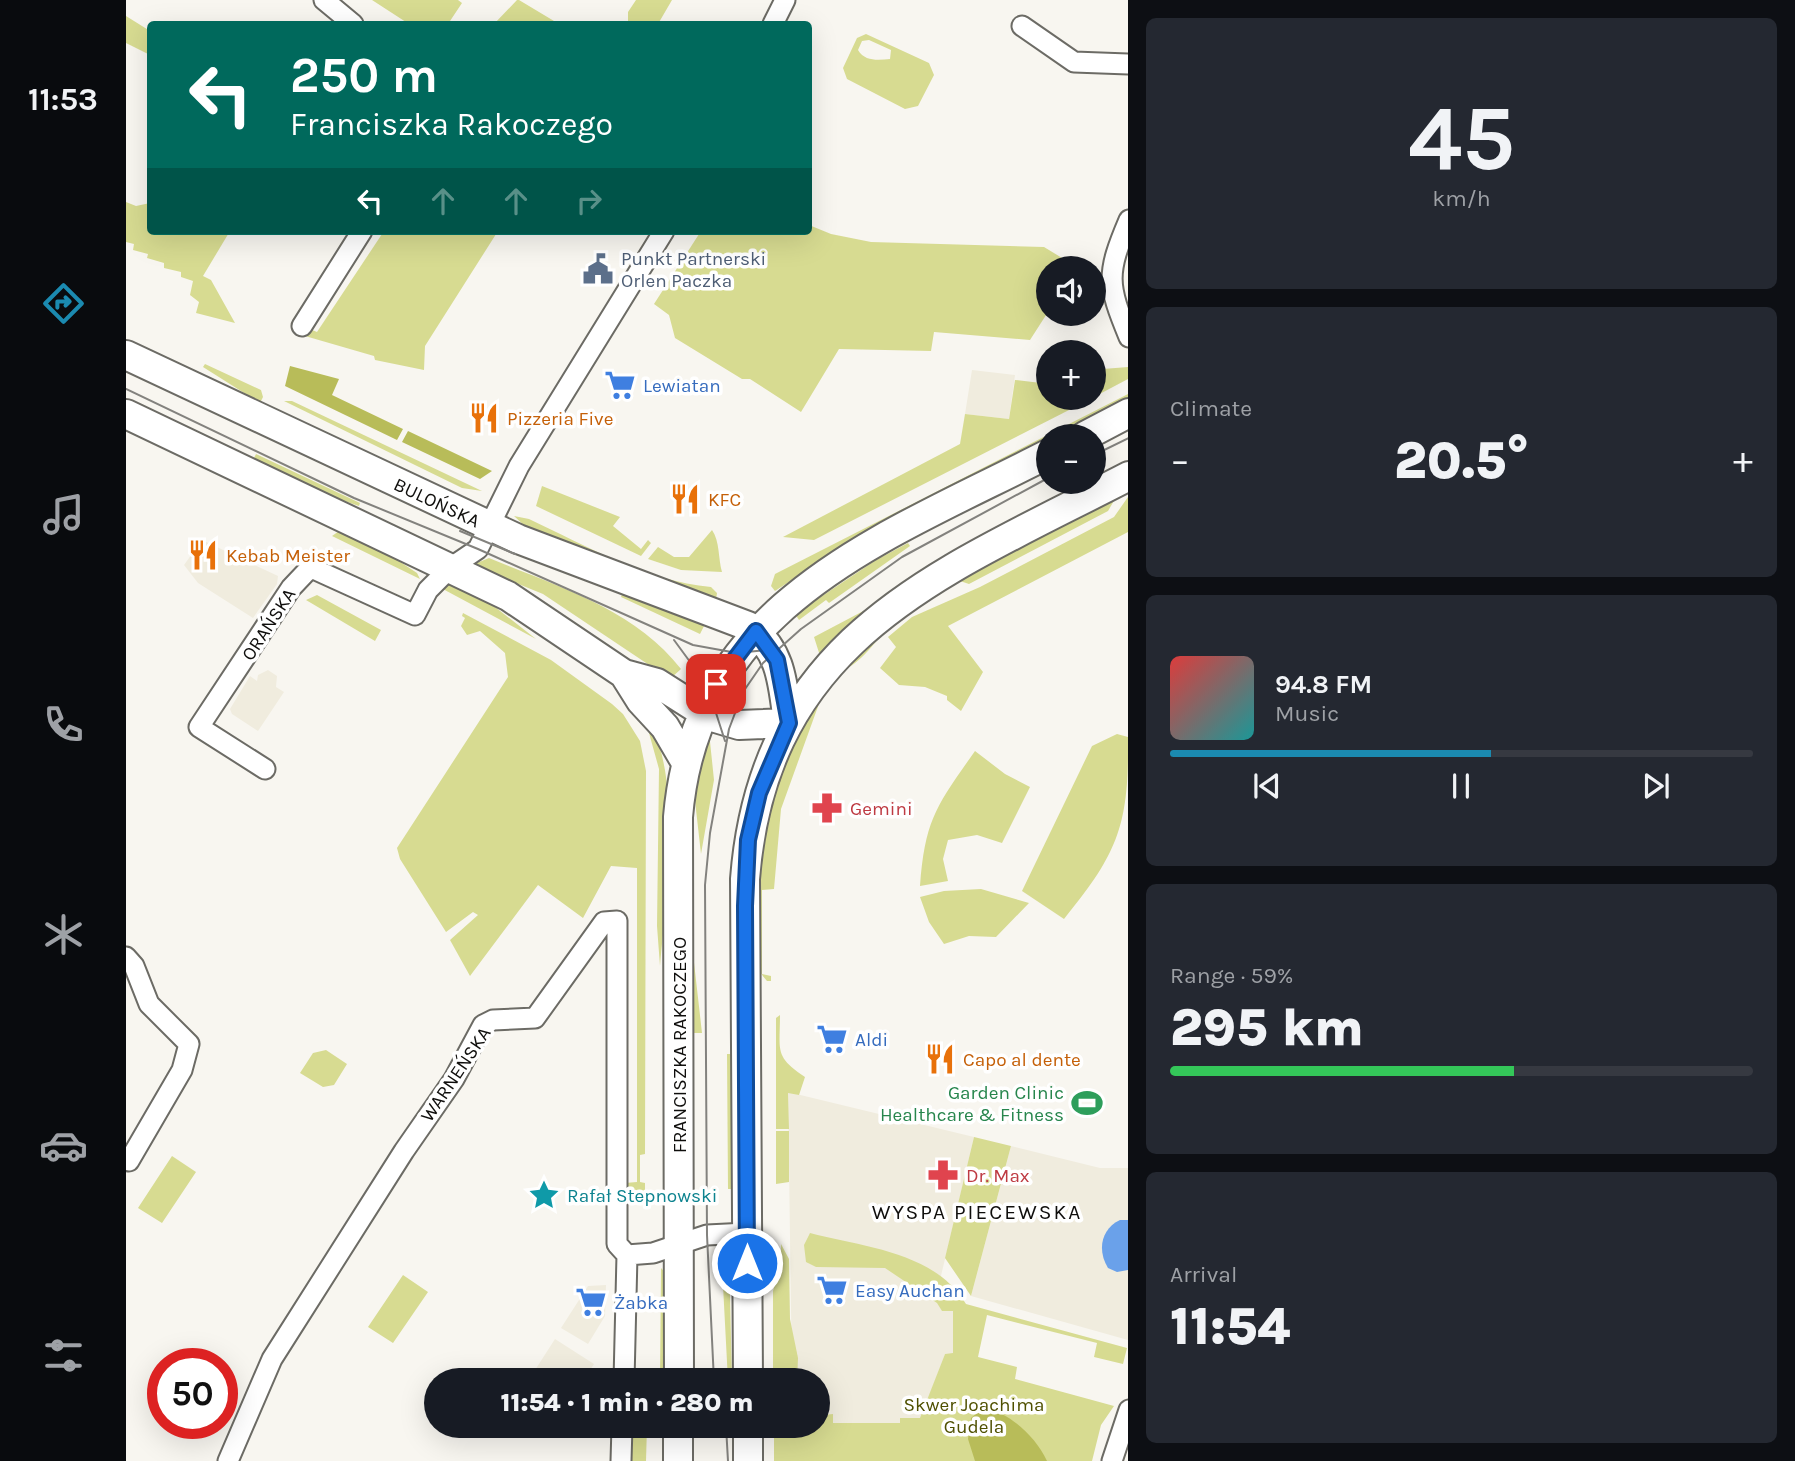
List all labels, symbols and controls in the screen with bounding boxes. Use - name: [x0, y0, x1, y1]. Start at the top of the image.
- text: 250 m: [290, 47, 438, 104]
- icon: left: [175, 49, 266, 140]
- text: 11:53: [28, 81, 98, 118]
- text: 45: [1408, 86, 1515, 192]
- text: Franciszka Rakoczego: [290, 106, 613, 143]
- icon: left: [351, 182, 389, 220]
- icon: ahead: [424, 182, 462, 220]
- icon: ahead: [497, 182, 535, 220]
- icon: right: [570, 182, 608, 220]
- text: km/h: [1432, 185, 1491, 212]
- place label: Punkt Partnerski Orlen Paczka: [621, 248, 766, 292]
- public building icon: Punkt Partnerski Orlen Paczka: [581, 252, 615, 286]
- map controls: [1036, 256, 1106, 494]
- button: sound: [1036, 256, 1106, 326]
- icon: directions: [39, 279, 88, 328]
- button: +: [1036, 340, 1106, 410]
- supermarket icon: Lewiatan: [603, 368, 637, 402]
- place label: Lewiatan: [643, 375, 721, 397]
- text: Climate: [1170, 395, 1252, 422]
- restaurant icon: Pizzeria Five: [467, 401, 501, 435]
- place label: Pizzeria Five: [507, 408, 613, 430]
- button: −: [1036, 424, 1106, 494]
- text: 20.5°: [1394, 430, 1529, 491]
- text: −: [1170, 438, 1190, 483]
- text: +: [1733, 438, 1753, 483]
- street label: BULOŃSKA: [390, 473, 484, 532]
- restaurant icon: KFC: [668, 482, 702, 516]
- place label: KFC: [708, 489, 741, 511]
- icon: music: [39, 490, 88, 539]
- restaurant icon: Kebab Meister: [186, 538, 220, 572]
- place label: Kebab Meister: [226, 545, 350, 567]
- street label: ORAŃSKA: [237, 584, 300, 665]
- pin: [686, 654, 746, 714]
- icon: arrive: [697, 665, 735, 703]
- text: 94.8 FM: [1275, 669, 1372, 700]
- icon: phone: [39, 700, 88, 749]
- text: Music: [1275, 700, 1339, 727]
- icon: previous: [1248, 767, 1286, 805]
- icon: pause: [1442, 767, 1480, 805]
- icon: next: [1637, 767, 1675, 805]
- pharmacy icon: Gemini: [810, 791, 844, 825]
- place label: Gemini: [850, 798, 913, 820]
- icon: climate: [39, 910, 88, 959]
- street label: FRANCISZKA RAKOCZEGO: [669, 937, 691, 1153]
- text: Range · 59%: [1170, 962, 1293, 989]
- text: 295 km: [1170, 997, 1364, 1058]
- street label: WARNEŃSKA: [415, 1022, 496, 1126]
- supermarket icon: Aldi: [815, 1022, 849, 1056]
- place label: Aldi: [855, 1029, 888, 1051]
- restaurant icon: Capo al dente: [923, 1042, 957, 1076]
- place label: Capo al dente: [963, 1049, 1081, 1071]
- place label: Garden Clinic Healthcare & Fitness: [880, 1082, 1064, 1126]
- sports icon: Garden Clinic Healthcare & Fitness: [1070, 1086, 1104, 1120]
- icon: car: [39, 1121, 88, 1170]
- pharmacy icon: Dr. Max: [926, 1158, 960, 1192]
- place label: Dr. Max: [966, 1165, 1030, 1187]
- place icon: Rafał Stepnowski: [527, 1178, 561, 1212]
- place label: Rafał Stepnowski: [567, 1185, 717, 1207]
- district label: WYSPA PIECEWSKA: [872, 1200, 1082, 1224]
- position arrow: [710, 1226, 784, 1300]
- text: Arrival: [1170, 1261, 1237, 1288]
- supermarket icon: Easy Auchan: [815, 1273, 849, 1307]
- place label: Easy Auchan: [855, 1280, 965, 1302]
- supermarket icon: Żabka: [574, 1285, 608, 1319]
- place label: Żabka: [614, 1292, 668, 1314]
- text: 11:54: [1170, 1296, 1290, 1357]
- icon: filters: [39, 1331, 88, 1380]
- speed limit sign: 50: [147, 1348, 238, 1439]
- text: 11:54 · 1 min · 280 m: [500, 1387, 754, 1418]
- park label: Skwer Joachima Gudela: [904, 1394, 1044, 1438]

